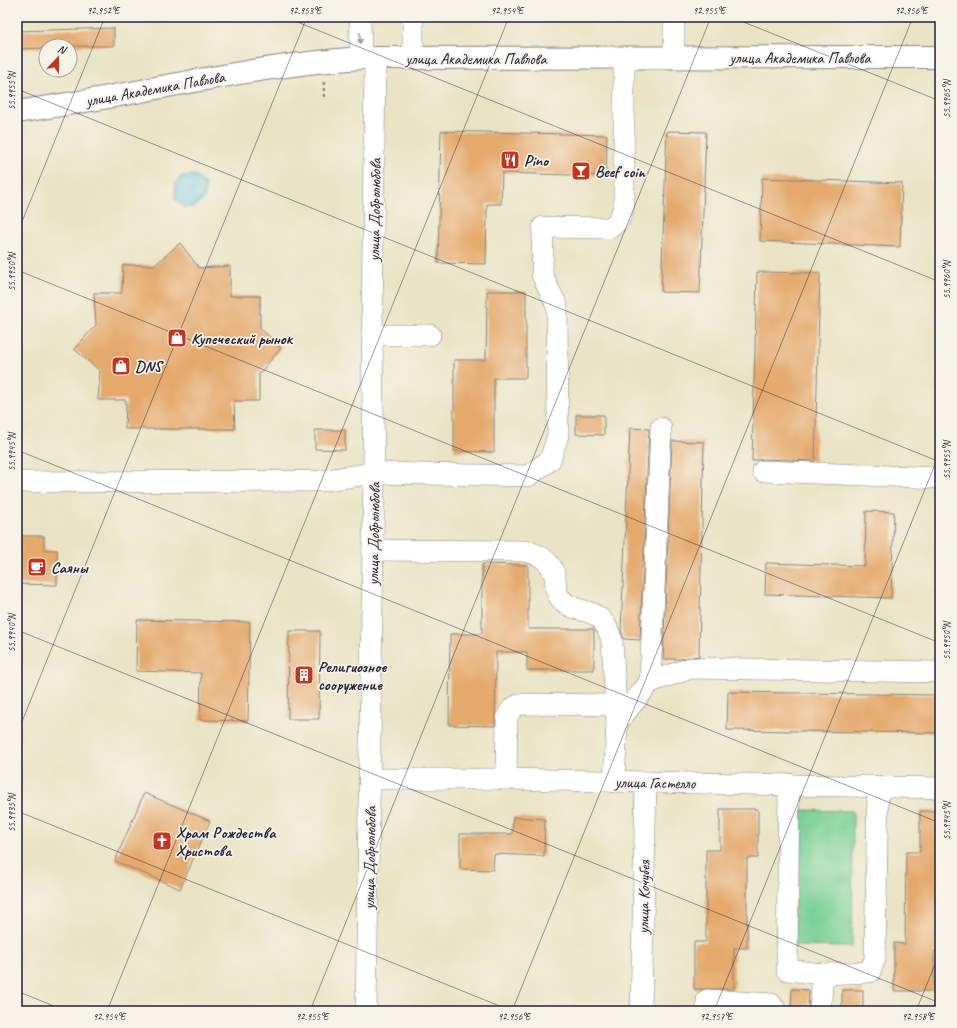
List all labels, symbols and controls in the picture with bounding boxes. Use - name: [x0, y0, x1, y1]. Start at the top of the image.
- text: 92.952°E: [87, 4, 121, 17]
- text: 92.953°E: [289, 4, 323, 17]
- text: 92.954°E: [491, 4, 525, 17]
- text: 92.955°E: [693, 4, 727, 17]
- text: 92.956°E: [895, 4, 929, 17]
- one-way arrow: [357, 32, 364, 44]
- north arrow: [38, 38, 78, 78]
- text: N: [56, 41, 70, 57]
- street label: улица Академика Павлова: [729, 48, 871, 68]
- street label: улица Академика Павлова: [405, 49, 547, 69]
- street label: улица Академика Павлова: [83, 67, 227, 111]
- text: 55.9955°N: [5, 70, 18, 110]
- text: 55.9965°N: [940, 78, 953, 118]
- restaurant icon: Pino: [499, 149, 521, 171]
- place label: Pino: [524, 151, 550, 171]
- street label: улица Добролюбова: [364, 157, 386, 263]
- bar icon: Beef coin: [570, 160, 592, 182]
- place label: Beef coin: [595, 162, 646, 182]
- text: 55.9950°N: [5, 251, 18, 291]
- text: 55.9960°N: [940, 259, 953, 299]
- shop icon: Купеческий рынок: [166, 327, 188, 349]
- place label: Купеческий рынок: [191, 329, 294, 349]
- shop icon: DNS: [110, 355, 132, 377]
- place label: DNS: [135, 357, 165, 377]
- text: 55.9945°N: [5, 431, 18, 471]
- text: 55.9955°N: [940, 439, 953, 479]
- street label: улица Добролюбова: [363, 481, 385, 587]
- cafe icon: Саяны: [26, 556, 48, 578]
- place label: Саяны: [51, 558, 89, 578]
- text: 55.9940°N: [5, 612, 18, 652]
- text: 55.9950°N: [940, 620, 953, 660]
- place label: Религиозное сооружение: [318, 657, 387, 695]
- building icon: Религиозное сооружение: [293, 664, 315, 686]
- street label: улица Гастелло: [614, 772, 697, 794]
- text: 55.9935°N: [5, 792, 18, 832]
- text: 55.9945°N: [940, 800, 953, 840]
- street label: улица Добролюбова: [359, 805, 381, 911]
- place label: Храм Рождества Христова: [176, 823, 277, 861]
- church icon: Храм Рождества Христова: [151, 830, 173, 852]
- street label: улица Кочубея: [633, 859, 655, 935]
- text: 92.954°E: [93, 1010, 127, 1023]
- text: 92.955°E: [296, 1010, 330, 1023]
- text: 92.956°E: [498, 1010, 532, 1023]
- text: 92.957°E: [700, 1010, 734, 1023]
- text: 92.958°E: [902, 1010, 936, 1023]

